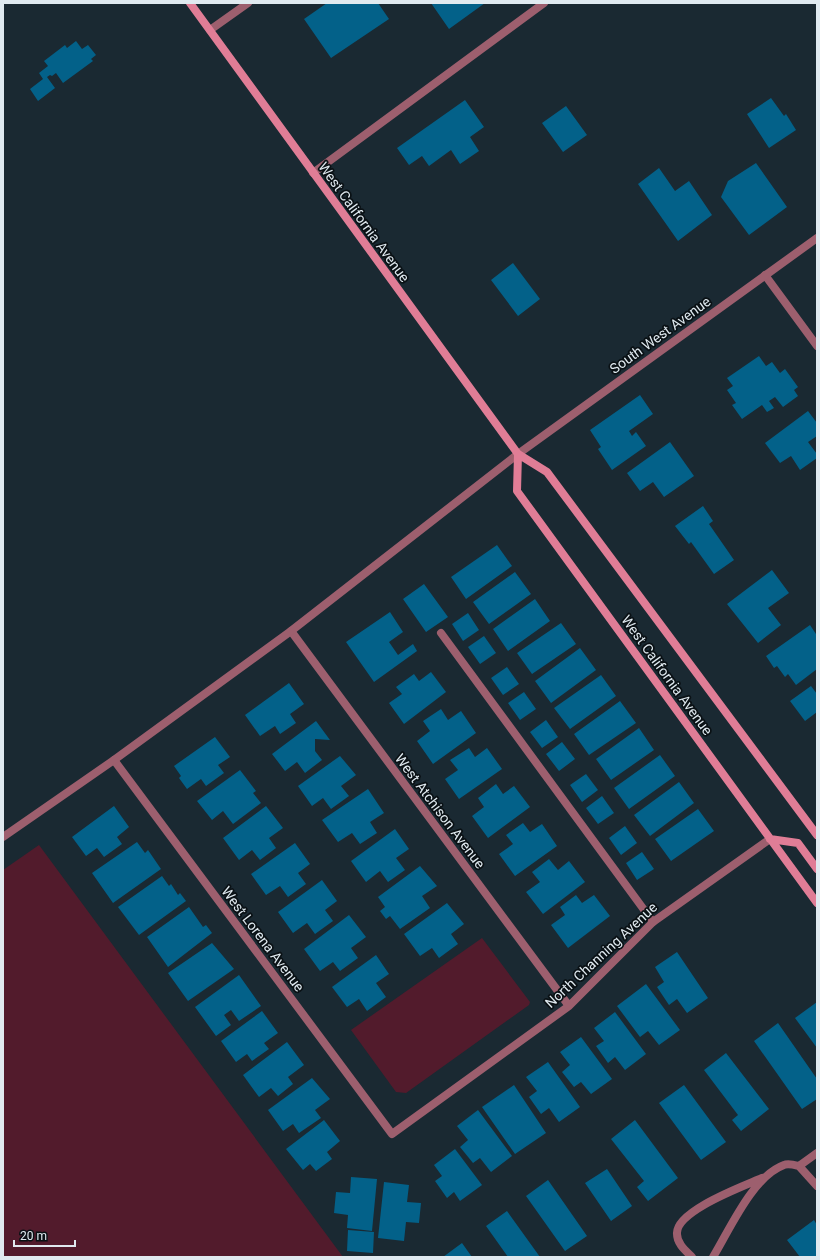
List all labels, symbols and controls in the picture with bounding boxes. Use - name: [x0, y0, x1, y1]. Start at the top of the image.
- street label: West California Avenue: [315, 159, 413, 285]
- street label: South West Avenue: [607, 293, 713, 377]
- street label: West California Avenue: [618, 612, 716, 738]
- street label: West Atchison Avenue: [392, 751, 488, 871]
- street label: West Lorena Avenue: [218, 883, 308, 995]
- street label: North Channing Avenue: [542, 899, 660, 1011]
- scale bar: [14, 1222, 75, 1248]
- text: 20 m: [20, 1229, 47, 1243]

